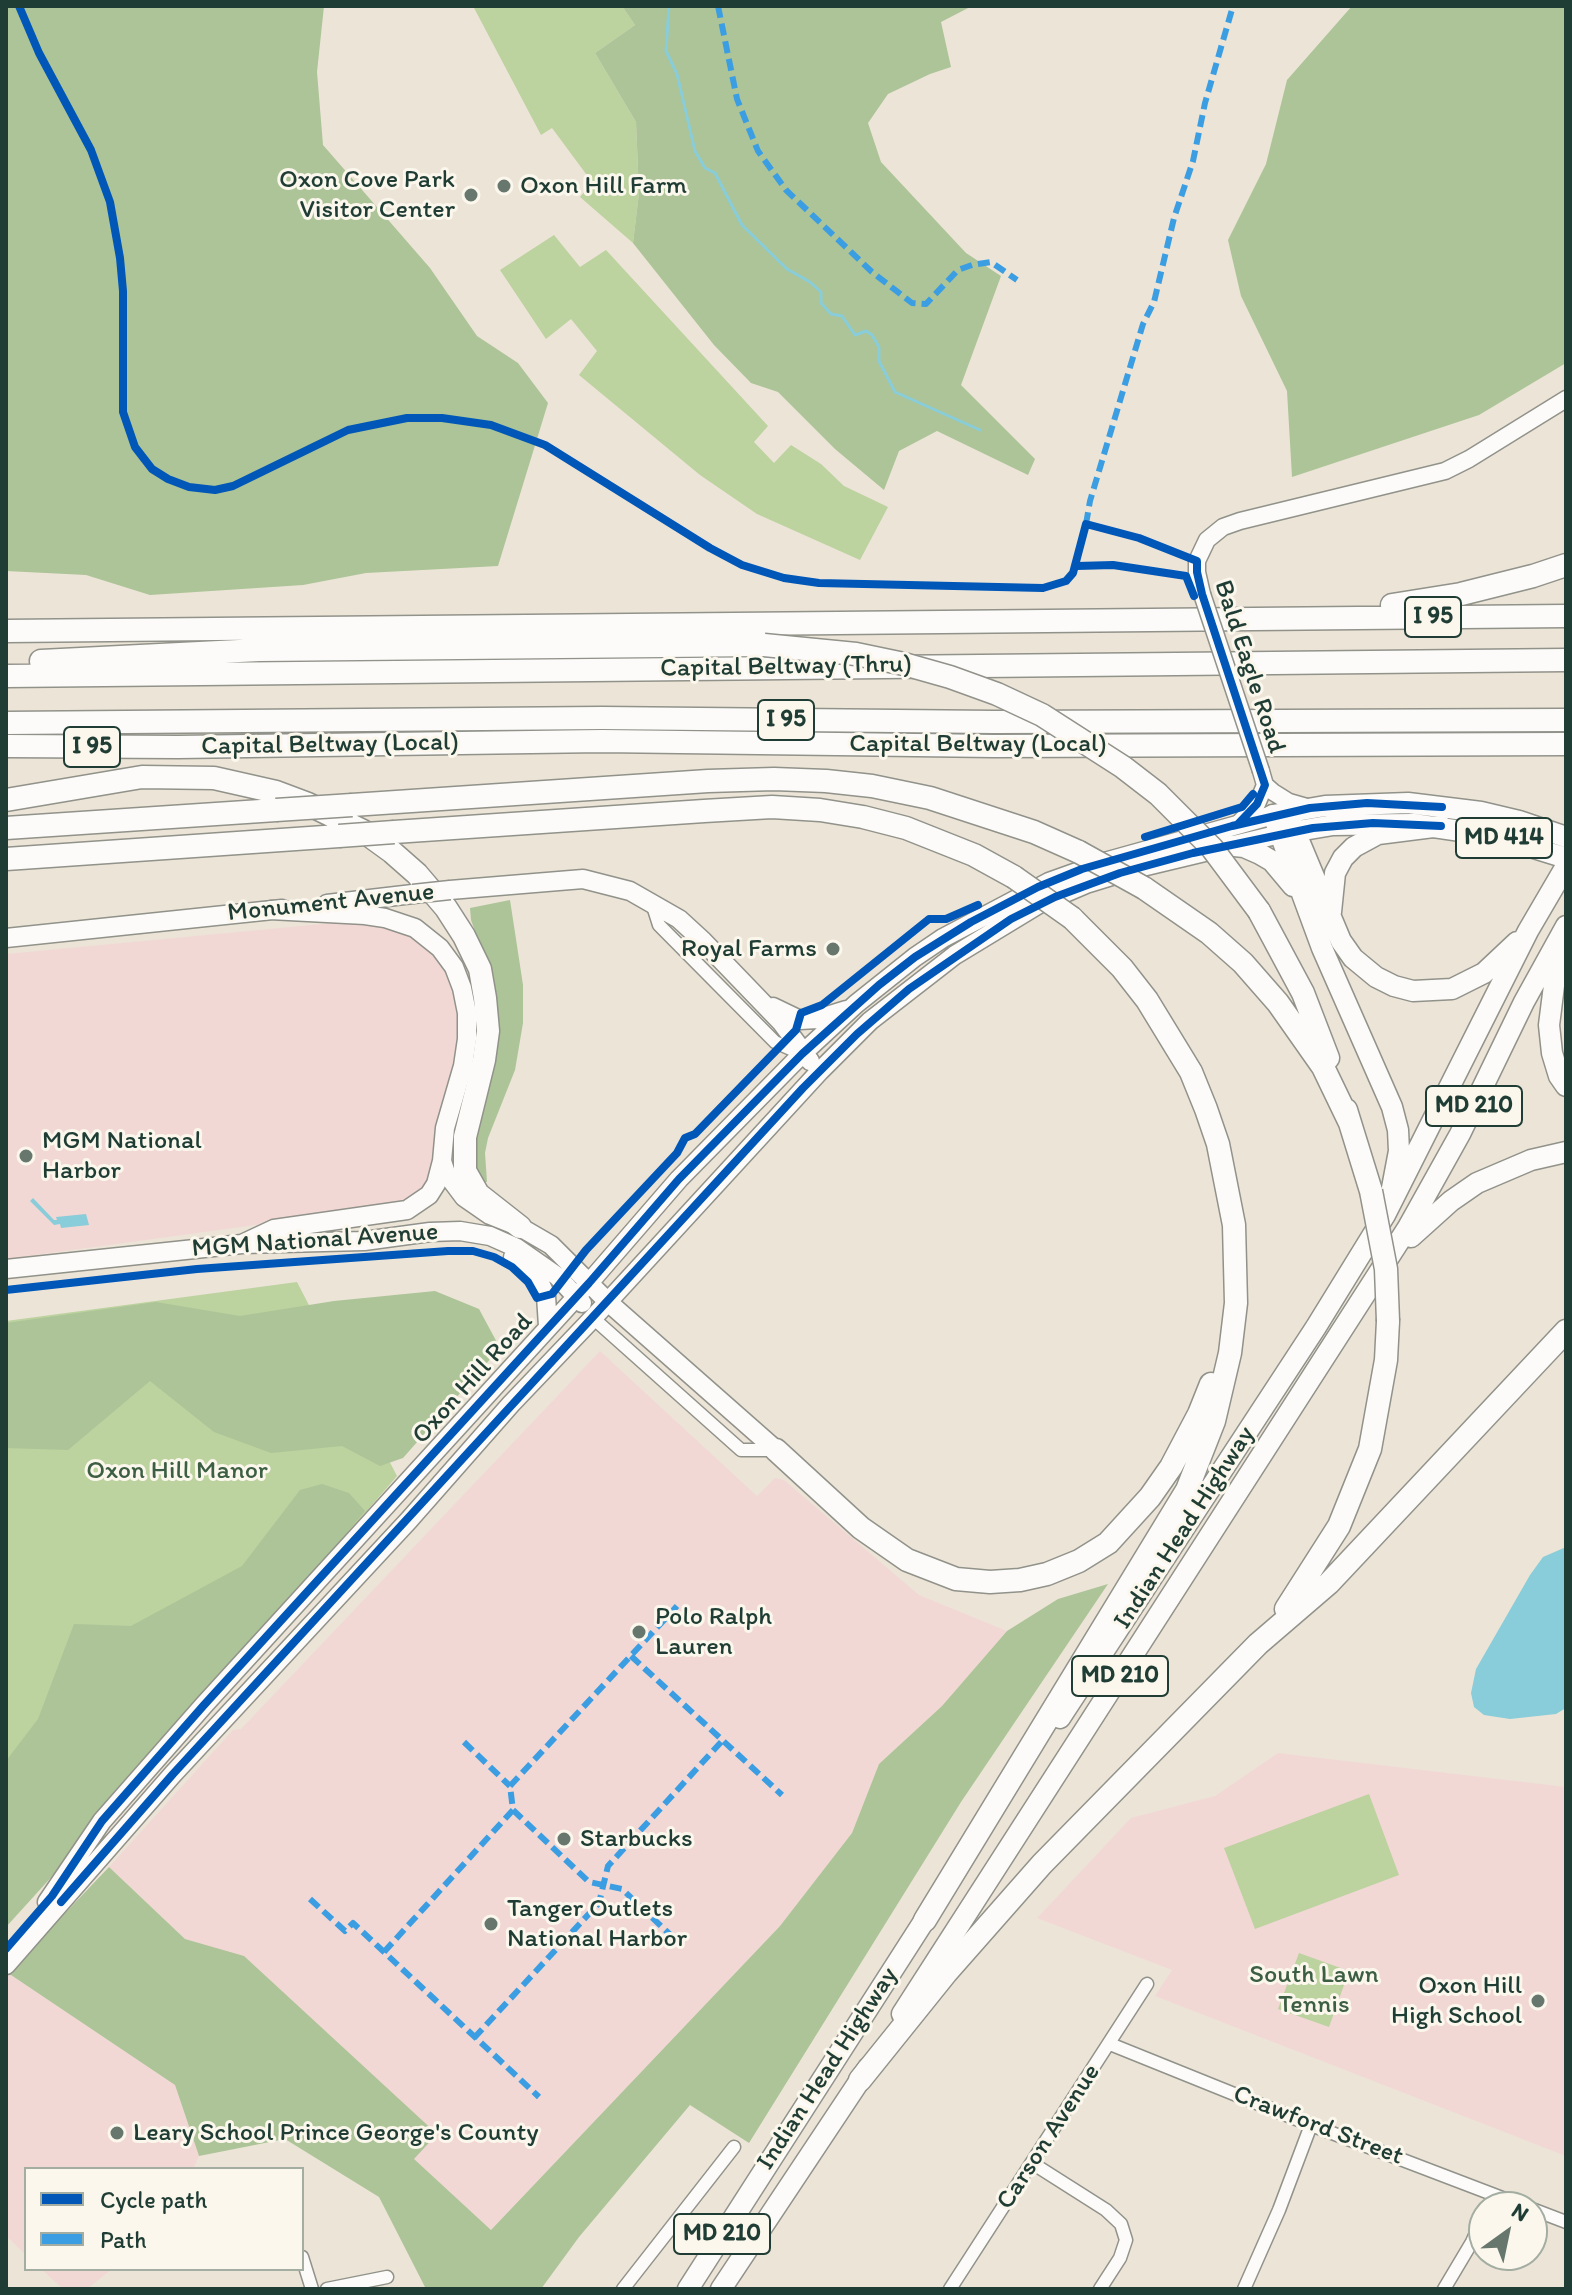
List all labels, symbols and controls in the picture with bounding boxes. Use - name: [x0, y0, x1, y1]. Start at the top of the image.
- place label: Oxon Cove Park Visitor Center: [279, 164, 455, 226]
- place label: Oxon Hill Farm: [520, 170, 687, 202]
- marker: Oxon Hill Farm: [495, 177, 513, 195]
- marker: Oxon Cove Park Visitor Center: [462, 186, 480, 204]
- street label: Bald Eagle Road: [1206, 576, 1292, 758]
- road number: I 95: [1405, 597, 1461, 637]
- street label: Capital Beltway (Thru): [660, 649, 912, 685]
- road number: I 95: [758, 700, 814, 740]
- road number: I 95: [64, 727, 120, 767]
- street label: Capital Beltway (Local): [201, 727, 459, 763]
- street label: Capital Beltway (Local): [849, 728, 1107, 760]
- road number: MD 414: [1456, 818, 1552, 858]
- street label: Monument Avenue: [226, 877, 436, 929]
- place label: Royal Farms: [681, 933, 817, 965]
- marker: Royal Farms: [824, 940, 842, 958]
- road number: MD 210: [1426, 1086, 1522, 1126]
- place label: MGM National Harbor: [42, 1125, 202, 1186]
- marker: MGM National Harbor: [17, 1147, 35, 1165]
- street label: MGM National Avenue: [191, 1217, 439, 1265]
- street label: Oxon Hill Road: [406, 1307, 540, 1451]
- street label: Indian Head Highway: [1108, 1421, 1262, 1635]
- park label: Oxon Hill Manor: [86, 1455, 268, 1487]
- place label: Polo Ralph Lauren: [655, 1601, 772, 1662]
- marker: Polo Ralph Lauren: [630, 1623, 648, 1641]
- road number: MD 210: [1072, 1656, 1168, 1696]
- place label: Starbucks: [580, 1823, 693, 1855]
- marker: Starbucks: [555, 1830, 573, 1848]
- place label: Tanger Outlets National Harbor: [507, 1893, 687, 1954]
- marker: Tanger Outlets National Harbor: [482, 1915, 500, 1933]
- park label: South Lawn Tennis: [1249, 1959, 1379, 2020]
- street label: Indian Head Highway: [751, 1962, 905, 2176]
- place label: Oxon Hill High School: [1391, 1970, 1522, 2032]
- marker: Oxon Hill High School: [1529, 1992, 1547, 2010]
- street label: Carson Avenue: [990, 2058, 1108, 2216]
- street label: Crawford Street: [1228, 2079, 1408, 2173]
- place label: Leary School Prince George's County: [133, 2117, 539, 2149]
- marker: Leary School Prince George's County: [108, 2124, 126, 2142]
- legend: [24, 2167, 304, 2271]
- text: Cycle path: [100, 2185, 207, 2214]
- north arrow: [1468, 2191, 1548, 2271]
- text: N: [1507, 2197, 1534, 2227]
- road number: MD 210: [674, 2214, 770, 2254]
- text: Path: [100, 2225, 147, 2254]

